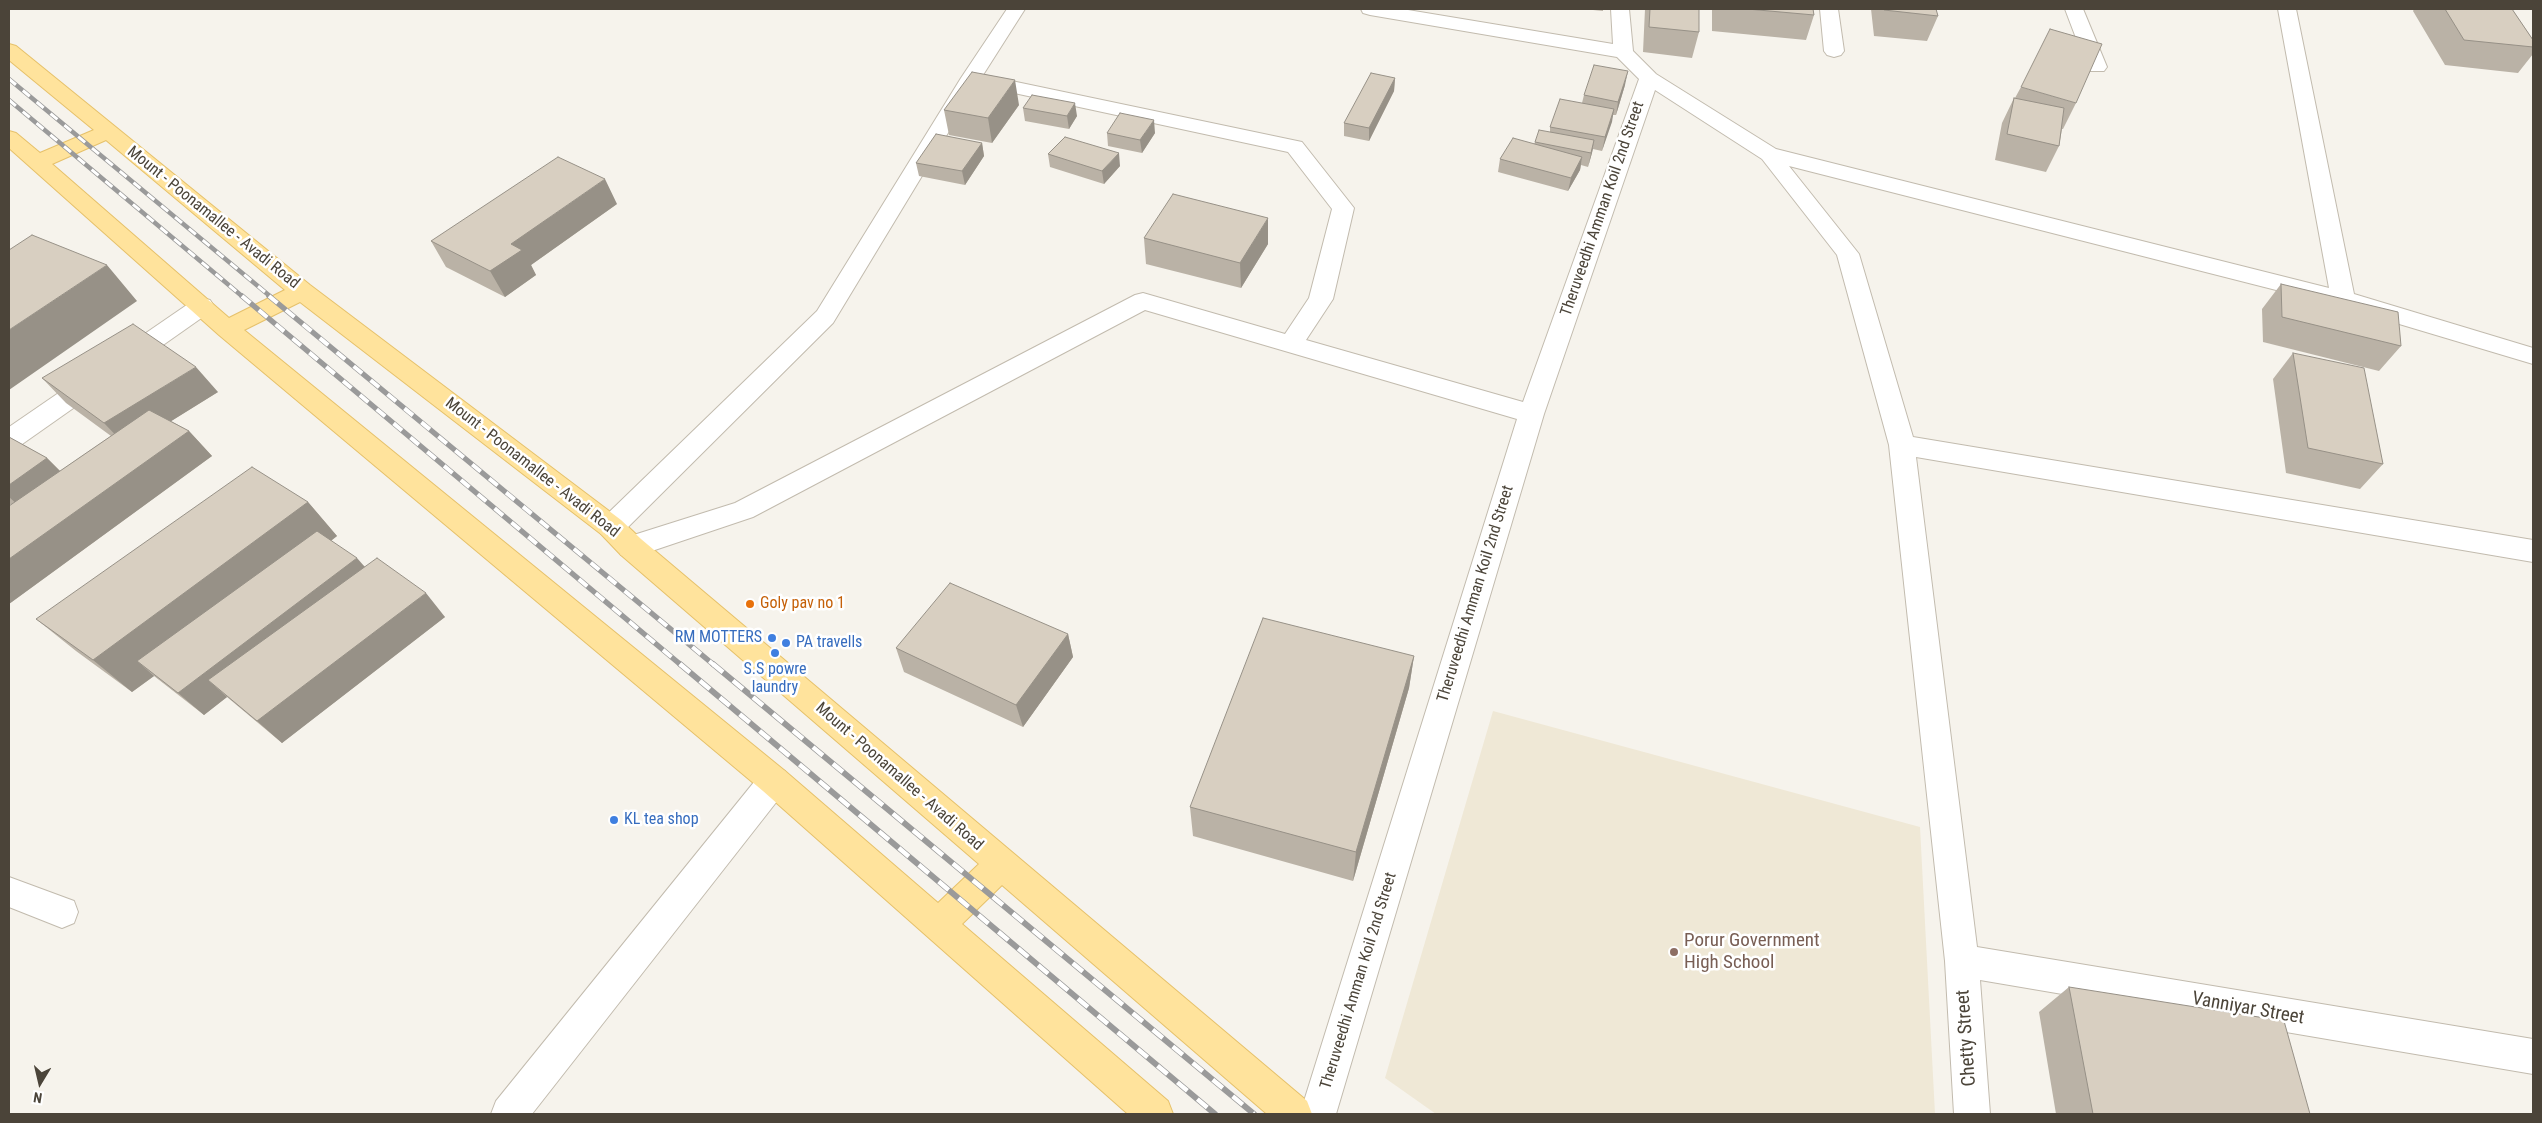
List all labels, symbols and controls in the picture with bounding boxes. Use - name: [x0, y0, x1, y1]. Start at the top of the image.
- street label: Theruveedhi Amman Koil 2nd Street: [1557, 99, 1649, 319]
- street label: Mount - Poonamallee - Avadi Road: [123, 143, 303, 293]
- street label: Mount - Poonamallee - Avadi Road: [441, 394, 623, 542]
- street label: Theruveedhi Amman Koil 2nd Street: [1434, 483, 1518, 705]
- place label: Goly pav no 1: [760, 594, 845, 614]
- marker: Goly pav no 1: [744, 598, 756, 610]
- place label: RM MOTTERS: [675, 628, 762, 648]
- marker: RM MOTTERS: [766, 632, 778, 644]
- place label: PA travells: [796, 633, 862, 653]
- marker: PA travells: [780, 637, 792, 649]
- marker: S.S powre laundry: [769, 647, 781, 659]
- place label: S.S powre laundry: [743, 660, 807, 698]
- street label: Mount - Poonamallee - Avadi Road: [811, 699, 987, 855]
- place label: KL tea shop: [624, 810, 699, 830]
- marker: KL tea shop: [608, 814, 620, 826]
- street label: Theruveedhi Amman Koil 2nd Street: [1317, 870, 1401, 1092]
- place label: Porur Government High School: [1684, 930, 1820, 974]
- marker: Porur Government High School: [1668, 946, 1680, 958]
- street label: Vanniyar Street: [2190, 988, 2306, 1030]
- street label: Chetty Street: [1952, 989, 1982, 1087]
- north arrow: [15, 1058, 65, 1108]
- text: N: [32, 1089, 43, 1106]

